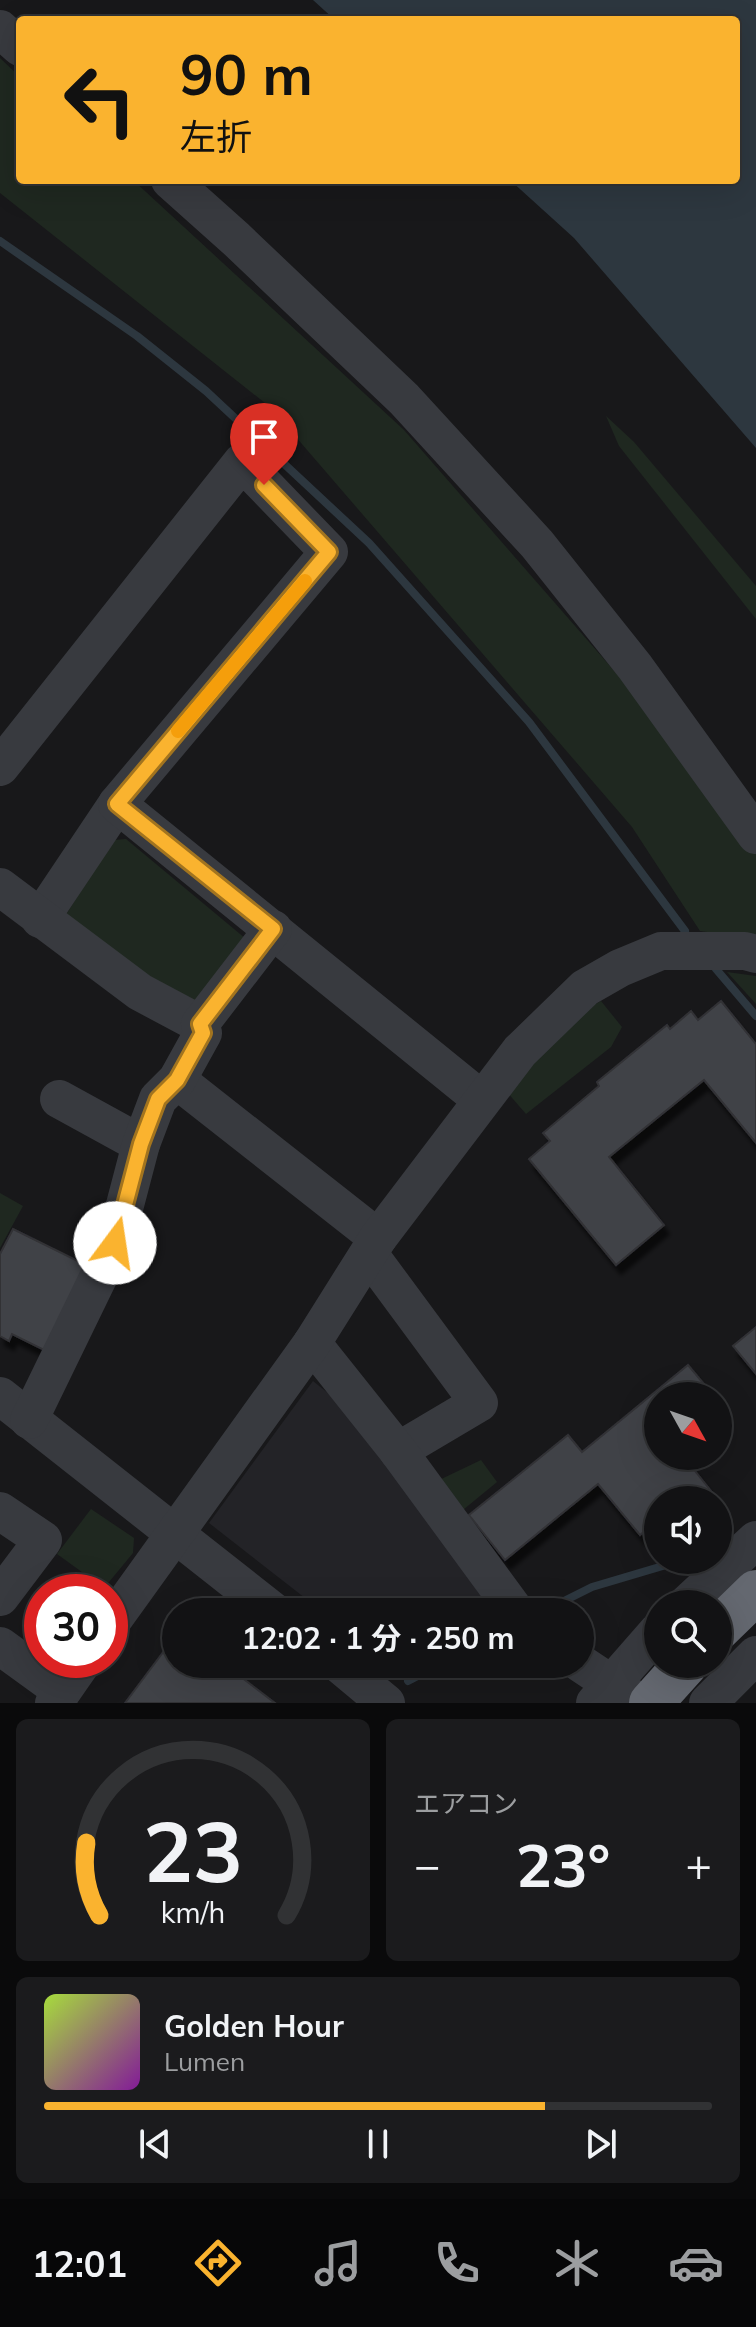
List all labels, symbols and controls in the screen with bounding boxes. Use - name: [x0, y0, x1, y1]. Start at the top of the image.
- text: 90 m: [180, 39, 313, 109]
- icon: left: [48, 48, 152, 152]
- text: 左折: [180, 114, 252, 159]
- pin: [230, 403, 298, 485]
- icon: arrive: [242, 415, 286, 459]
- position arrow: [73, 1201, 157, 1285]
- north arrow: [644, 1382, 732, 1470]
- map controls: [644, 1382, 732, 1678]
- button: sound: [644, 1486, 732, 1574]
- speed limit sign: 30: [24, 1574, 128, 1678]
- button: search: [644, 1590, 732, 1678]
- text: 12:02 · 1 分 · 250 m: [242, 1619, 514, 1657]
- text: エアコン: [414, 1787, 518, 1820]
- text: 23: [143, 1798, 243, 1903]
- text: 23°: [516, 1827, 610, 1902]
- text: −: [414, 1837, 440, 1892]
- text: +: [686, 1837, 712, 1892]
- text: km/h: [161, 1894, 225, 1930]
- text: Golden Hour: [164, 2007, 344, 2045]
- text: Lumen: [164, 2045, 245, 2078]
- icon: previous: [133, 2122, 177, 2166]
- icon: pause: [356, 2122, 400, 2166]
- icon: next: [579, 2122, 623, 2166]
- icon: directions: [190, 2235, 246, 2291]
- icon: music: [310, 2235, 366, 2291]
- icon: phone: [429, 2235, 485, 2291]
- icon: climate: [549, 2235, 605, 2291]
- icon: car: [668, 2235, 724, 2291]
- text: 12:01: [32, 2241, 127, 2286]

